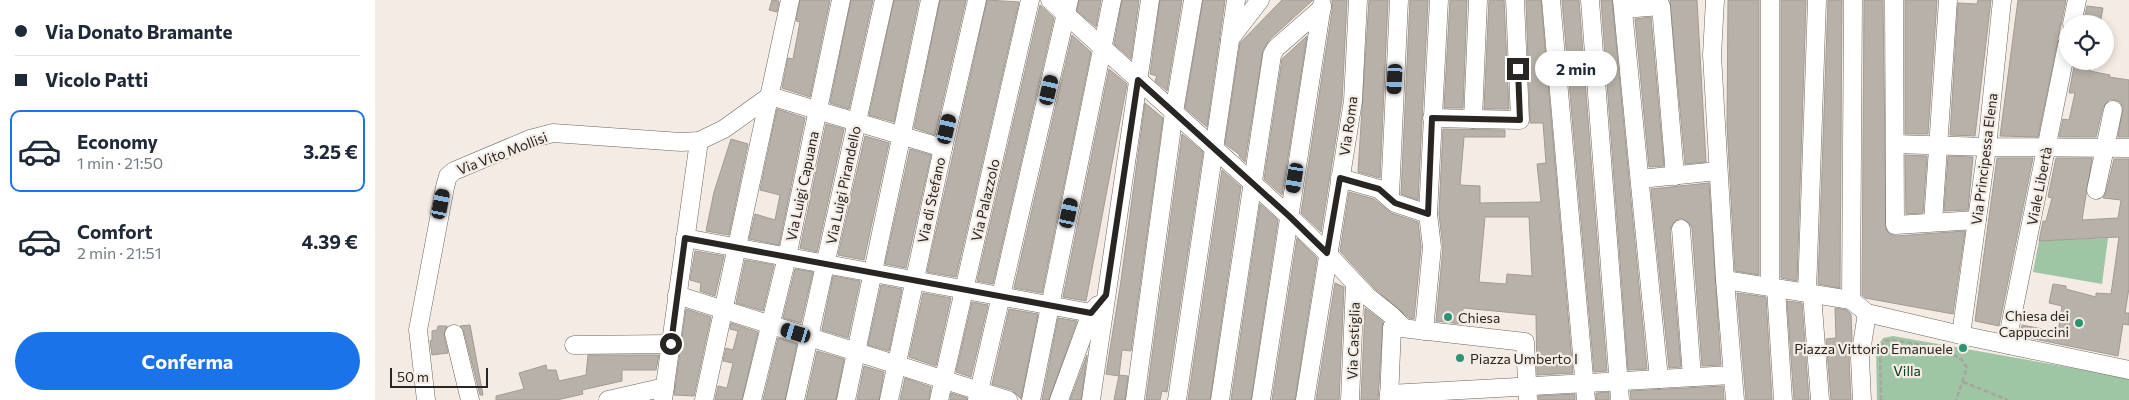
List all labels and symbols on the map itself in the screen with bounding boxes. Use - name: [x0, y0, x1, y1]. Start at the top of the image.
- callout: 2 min: [1535, 52, 1618, 86]
- route end: [1507, 58, 1529, 80]
- car: [1386, 64, 1403, 94]
- car: [1038, 74, 1059, 106]
- street label: Via Principessa Elena: [1967, 92, 2001, 226]
- street label: Via Roma: [1335, 95, 1361, 157]
- car: [936, 113, 957, 145]
- street label: Via Luigi Pirandello: [822, 124, 864, 246]
- street label: Via Vito Mollisi: [454, 128, 550, 178]
- street label: Via Luigi Capuana: [782, 129, 822, 243]
- street label: Viale Libertà: [2023, 145, 2055, 227]
- street label: Via di Stefano: [914, 155, 948, 245]
- street label: Via Palazzolo: [967, 157, 1003, 243]
- car: [1285, 162, 1304, 194]
- car: [430, 188, 451, 220]
- car: [1058, 197, 1079, 229]
- street label: Via Castiglia: [1343, 302, 1363, 380]
- place label: Chiesa dei Cappuccini: [1999, 307, 2069, 340]
- place label: Chiesa: [1458, 309, 1500, 326]
- marker: Chiesa: [1442, 311, 1454, 323]
- marker: Chiesa dei Cappuccini: [2073, 317, 2085, 329]
- car: [779, 321, 812, 345]
- route start: [660, 333, 682, 355]
- place label: Piazza Vittorio Emanuele: [1794, 340, 1953, 357]
- marker: Piazza Vittorio Emanuele: [1957, 342, 1969, 354]
- place label: Piazza Umberto I: [1470, 350, 1578, 367]
- marker: Piazza Umberto I: [1454, 352, 1466, 364]
- park label: Villa: [1893, 362, 1921, 379]
- scale bar: [390, 365, 487, 388]

